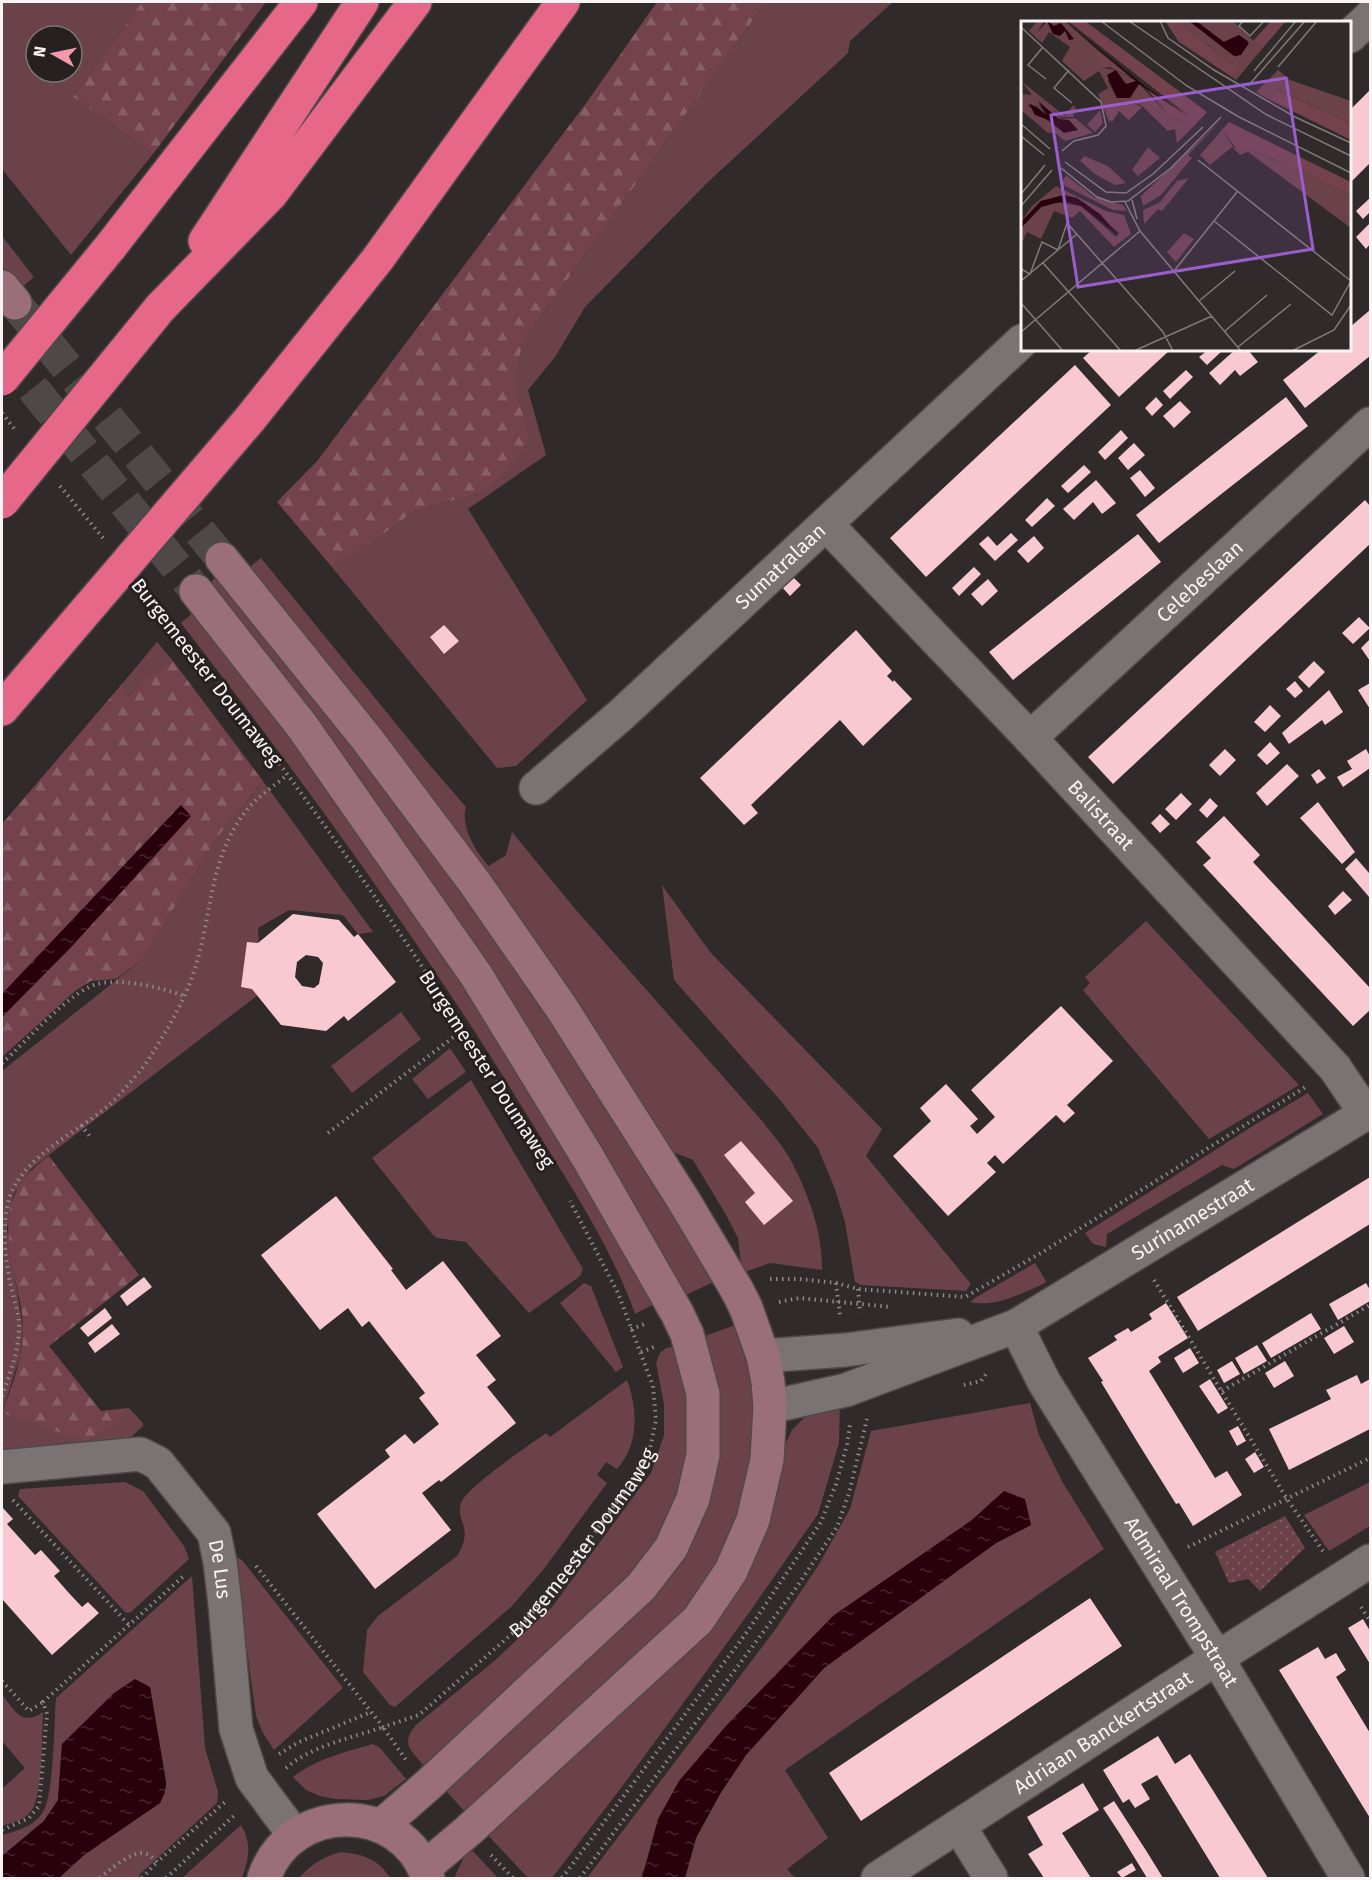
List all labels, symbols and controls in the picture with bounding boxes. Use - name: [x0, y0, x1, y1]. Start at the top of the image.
- inset map: [1021, 21, 1351, 351]
- north arrow: [24, 24, 84, 84]
- text: N: [29, 45, 50, 58]
- street label: Sumatralaan: [730, 518, 831, 614]
- street label: Celebeslaan: [1151, 535, 1248, 627]
- street label: Burgemeester Doumaweg: [126, 574, 288, 771]
- street label: Balistraat: [1063, 775, 1140, 856]
- street label: Burgemeester Doumaweg: [414, 966, 560, 1173]
- street label: Surinamestraat: [1127, 1172, 1259, 1265]
- street label: Burgemeester Doumaweg: [504, 1443, 661, 1643]
- street label: Admiraal Trompstraat: [1120, 1512, 1244, 1692]
- street label: De Lus: [204, 1537, 236, 1600]
- street label: Adriaan Banckertstraat: [1009, 1665, 1197, 1799]

